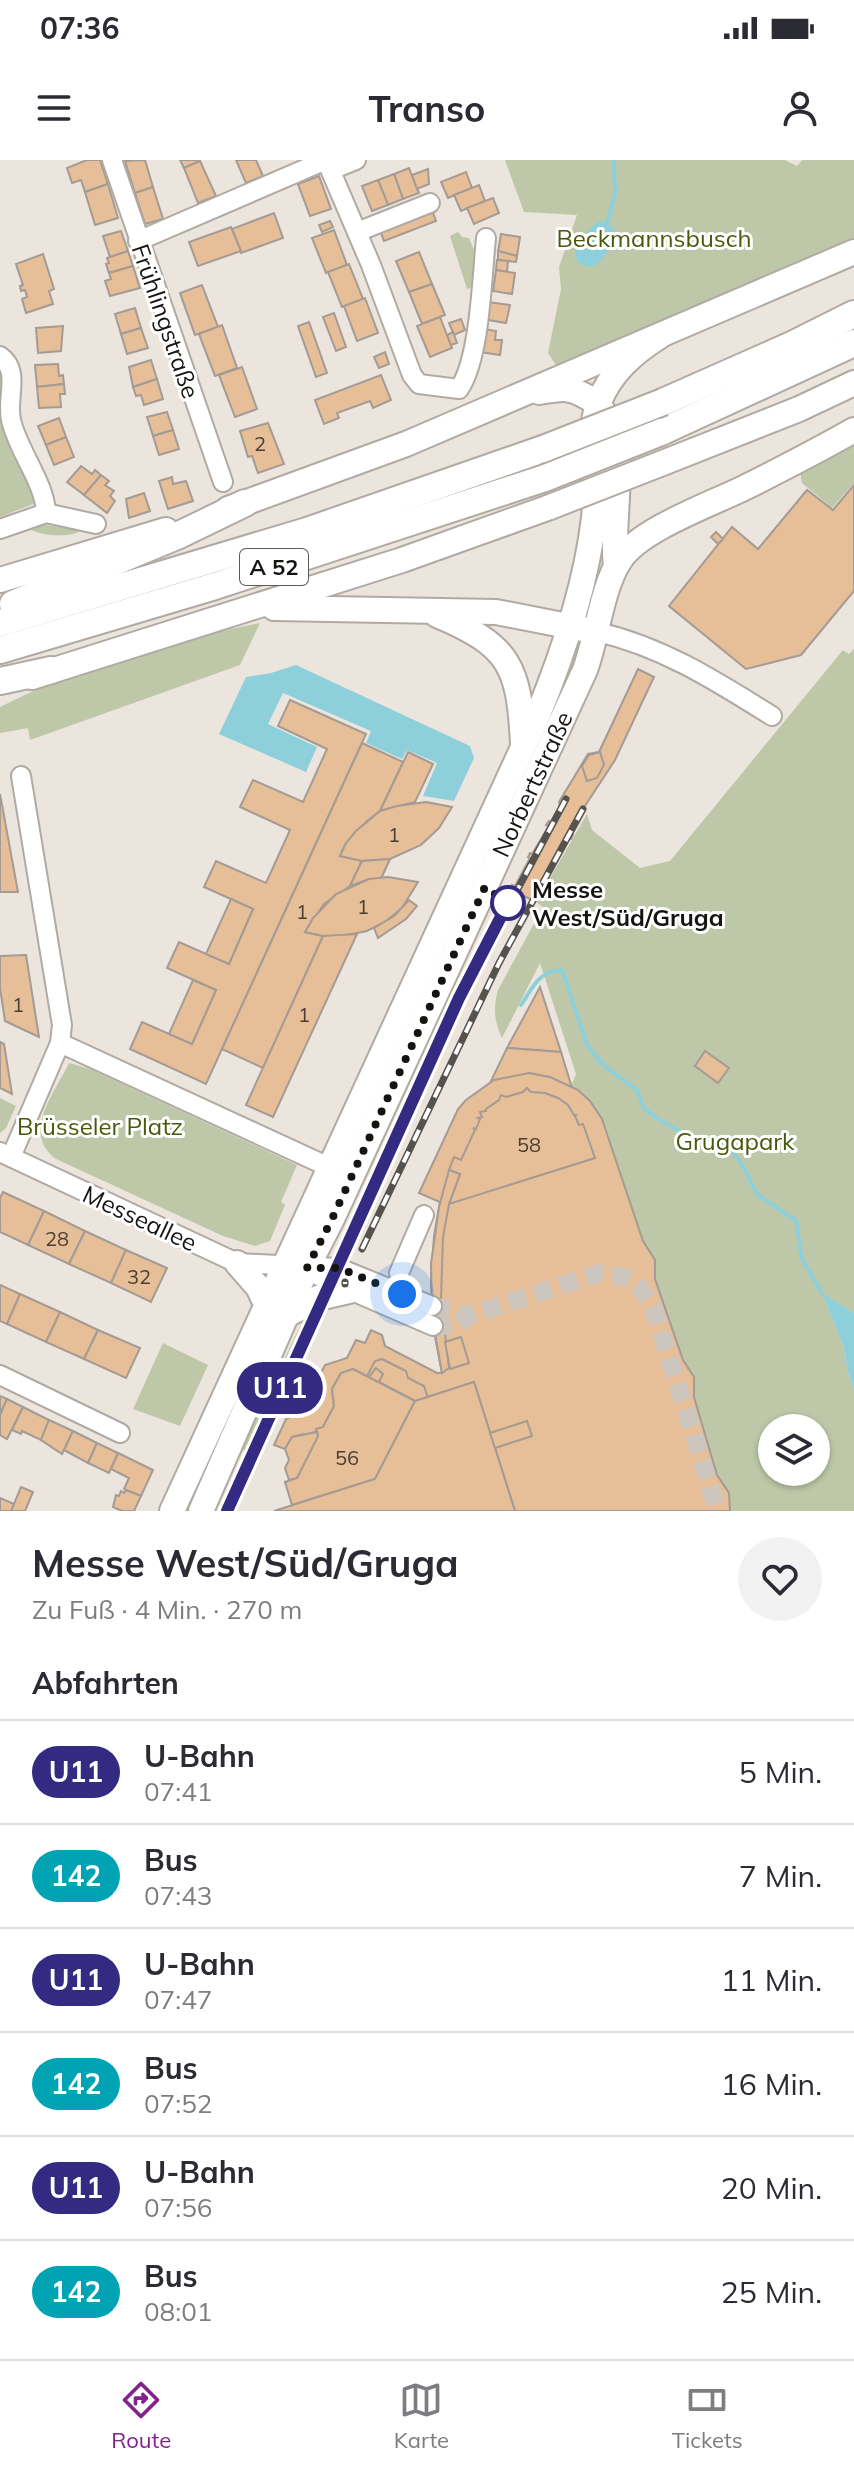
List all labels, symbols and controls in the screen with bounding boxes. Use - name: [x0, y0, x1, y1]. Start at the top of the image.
- text: 07:36: [40, 9, 119, 47]
- icon: menu: [32, 86, 76, 130]
- text: Transo: [369, 86, 485, 131]
- icon: person: [778, 86, 822, 130]
- park label: Beckmannsbusch: [556, 223, 752, 253]
- street label: Frühlingstraße: [126, 240, 206, 402]
- house number: 2: [254, 431, 266, 456]
- road number: A 52: [240, 549, 308, 585]
- street label: Norbertstraße: [485, 707, 579, 861]
- house number: 1: [388, 822, 400, 847]
- place label: Messe West/Süd/Gruga: [532, 874, 724, 932]
- marker: Messe West/Süd/Gruga: [491, 886, 525, 920]
- house number: 1: [357, 894, 369, 919]
- house number: 1: [296, 899, 308, 924]
- house number: 1: [12, 992, 24, 1017]
- house number: 1: [298, 1002, 310, 1027]
- park label: Brüsseler Platz: [17, 1111, 183, 1141]
- park label: Grugapark: [676, 1126, 795, 1156]
- house number: 58: [517, 1132, 541, 1157]
- street label: Messeallee: [78, 1179, 202, 1257]
- house number: 28: [45, 1226, 69, 1251]
- house number: 32: [127, 1264, 151, 1289]
- your location: [382, 1274, 422, 1314]
- line badge: U11: [234, 1362, 326, 1414]
- text: U11: [253, 1370, 307, 1405]
- map controls: [758, 1414, 830, 1486]
- button: layers: [758, 1414, 830, 1486]
- house number: 56: [335, 1445, 359, 1470]
- button: heart: [738, 1537, 822, 1621]
- text: Messe West/Süd/Gruga: [32, 1539, 459, 1587]
- text: Zu Fuß · 4 Min. · 270 m: [32, 1593, 302, 1626]
- text: Abfahrten: [32, 1664, 179, 1702]
- text: U-Bahn: [144, 1737, 255, 1775]
- text: 5 Min.: [739, 1753, 822, 1791]
- text: U11: [49, 1754, 103, 1789]
- text: 07:41: [144, 1775, 212, 1808]
- text: Bus: [144, 1841, 198, 1879]
- text: 7 Min.: [739, 1857, 822, 1895]
- text: 142: [51, 1858, 101, 1893]
- text: 07:43: [144, 1879, 212, 1912]
- text: U-Bahn: [144, 1945, 255, 1983]
- text: 11 Min.: [721, 1961, 822, 1999]
- text: U11: [49, 1962, 103, 1997]
- text: 07:47: [144, 1983, 212, 2016]
- text: Bus: [144, 2049, 198, 2087]
- text: 16 Min.: [721, 2065, 822, 2103]
- text: 142: [51, 2066, 101, 2101]
- text: 07:52: [144, 2087, 212, 2120]
- text: U-Bahn: [144, 2153, 255, 2191]
- text: 20 Min.: [721, 2169, 822, 2207]
- text: U11: [49, 2170, 103, 2205]
- text: 07:56: [144, 2191, 212, 2224]
- text: Bus: [144, 2257, 198, 2295]
- text: 25 Min.: [721, 2273, 822, 2311]
- text: 142: [51, 2274, 101, 2309]
- text: 08:01: [144, 2295, 212, 2328]
- tab: Route: [111, 2378, 171, 2454]
- tab: Karte: [394, 2378, 449, 2454]
- tab: Tickets: [672, 2378, 743, 2454]

